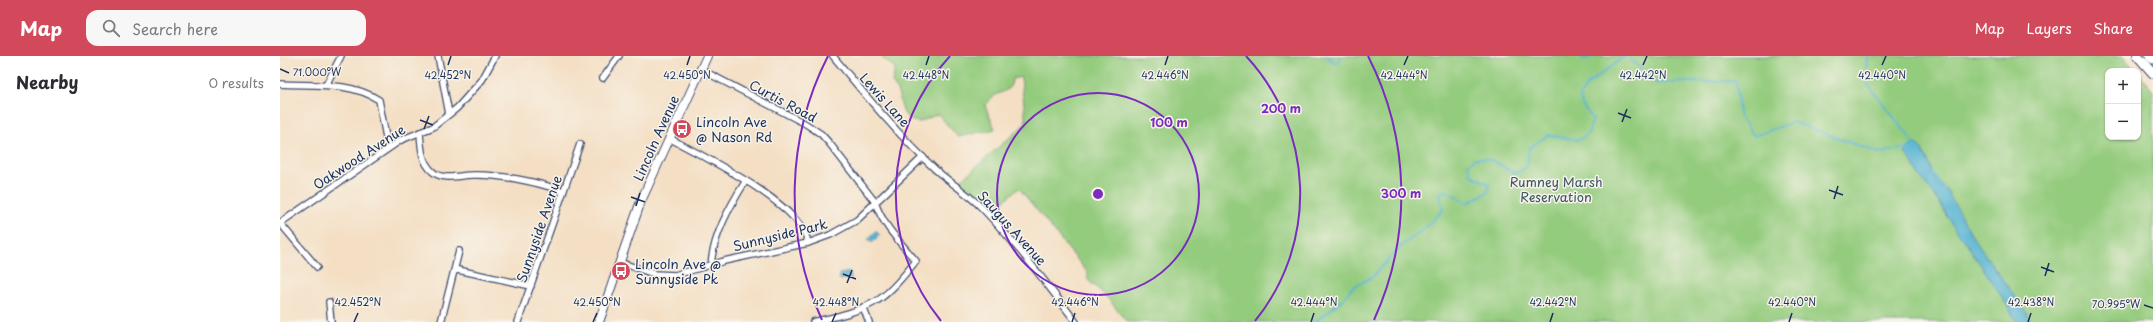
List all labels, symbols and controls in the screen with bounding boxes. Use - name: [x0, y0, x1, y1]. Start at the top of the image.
- search box: [86, 10, 366, 46]
- text: Map: [20, 14, 62, 42]
- icon: search: [100, 17, 122, 39]
- text: Search here: [132, 17, 218, 40]
- text: Map: [1975, 18, 2005, 39]
- text: Layers: [2027, 18, 2072, 39]
- text: Share: [2094, 18, 2133, 39]
- text: 71.000°W: [293, 64, 342, 79]
- text: 42.452°N: [425, 67, 472, 82]
- text: 42.450°N: [663, 67, 711, 82]
- text: 42.448°N: [903, 67, 950, 82]
- text: 42.446°N: [1141, 67, 1189, 82]
- text: 42.444°N: [1380, 67, 1428, 82]
- text: 42.442°N: [1619, 67, 1667, 82]
- text: 42.440°N: [1858, 67, 1906, 82]
- street label: Lewis Lane: [856, 68, 915, 131]
- map controls: [2105, 68, 2141, 140]
- button: +: [2105, 68, 2141, 104]
- text: Nearby: [16, 69, 78, 95]
- text: 0 results: [209, 73, 264, 92]
- street label: Curtis Road: [746, 75, 821, 127]
- street label: Lincoln Avenue: [628, 92, 683, 184]
- text: 200 m: [1261, 99, 1301, 117]
- button: −: [2105, 104, 2141, 140]
- place label: Lincoln Ave @ Nason Rd: [696, 112, 772, 146]
- text: 100 m: [1150, 113, 1188, 131]
- bus stop icon: Lincoln Ave @ Nason Rd: [671, 118, 693, 140]
- street label: Oakwood Avenue: [309, 120, 409, 194]
- park label: Rumney Marsh Reservation: [1509, 172, 1603, 206]
- street label: Sunnyside Avenue: [511, 173, 566, 285]
- text: 300 m: [1381, 184, 1421, 202]
- street label: Saugus Avenue: [974, 186, 1051, 269]
- centre of rings: [1091, 187, 1105, 201]
- street label: Sunnyside Park: [731, 214, 829, 255]
- place label: Lincoln Ave @ Sunnyside Pk: [635, 254, 721, 288]
- bus stop icon: Lincoln Ave @ Sunnyside Pk: [610, 260, 632, 282]
- text: 42.452°N: [335, 294, 382, 309]
- text: 42.450°N: [573, 294, 621, 309]
- text: 42.448°N: [813, 294, 860, 309]
- text: 42.446°N: [1051, 294, 1099, 309]
- text: 42.444°N: [1290, 294, 1338, 309]
- text: 42.442°N: [1529, 294, 1577, 309]
- text: 42.440°N: [1768, 294, 1816, 309]
- text: 42.438°N: [2008, 294, 2054, 309]
- text: 70.995°W: [2092, 296, 2141, 311]

